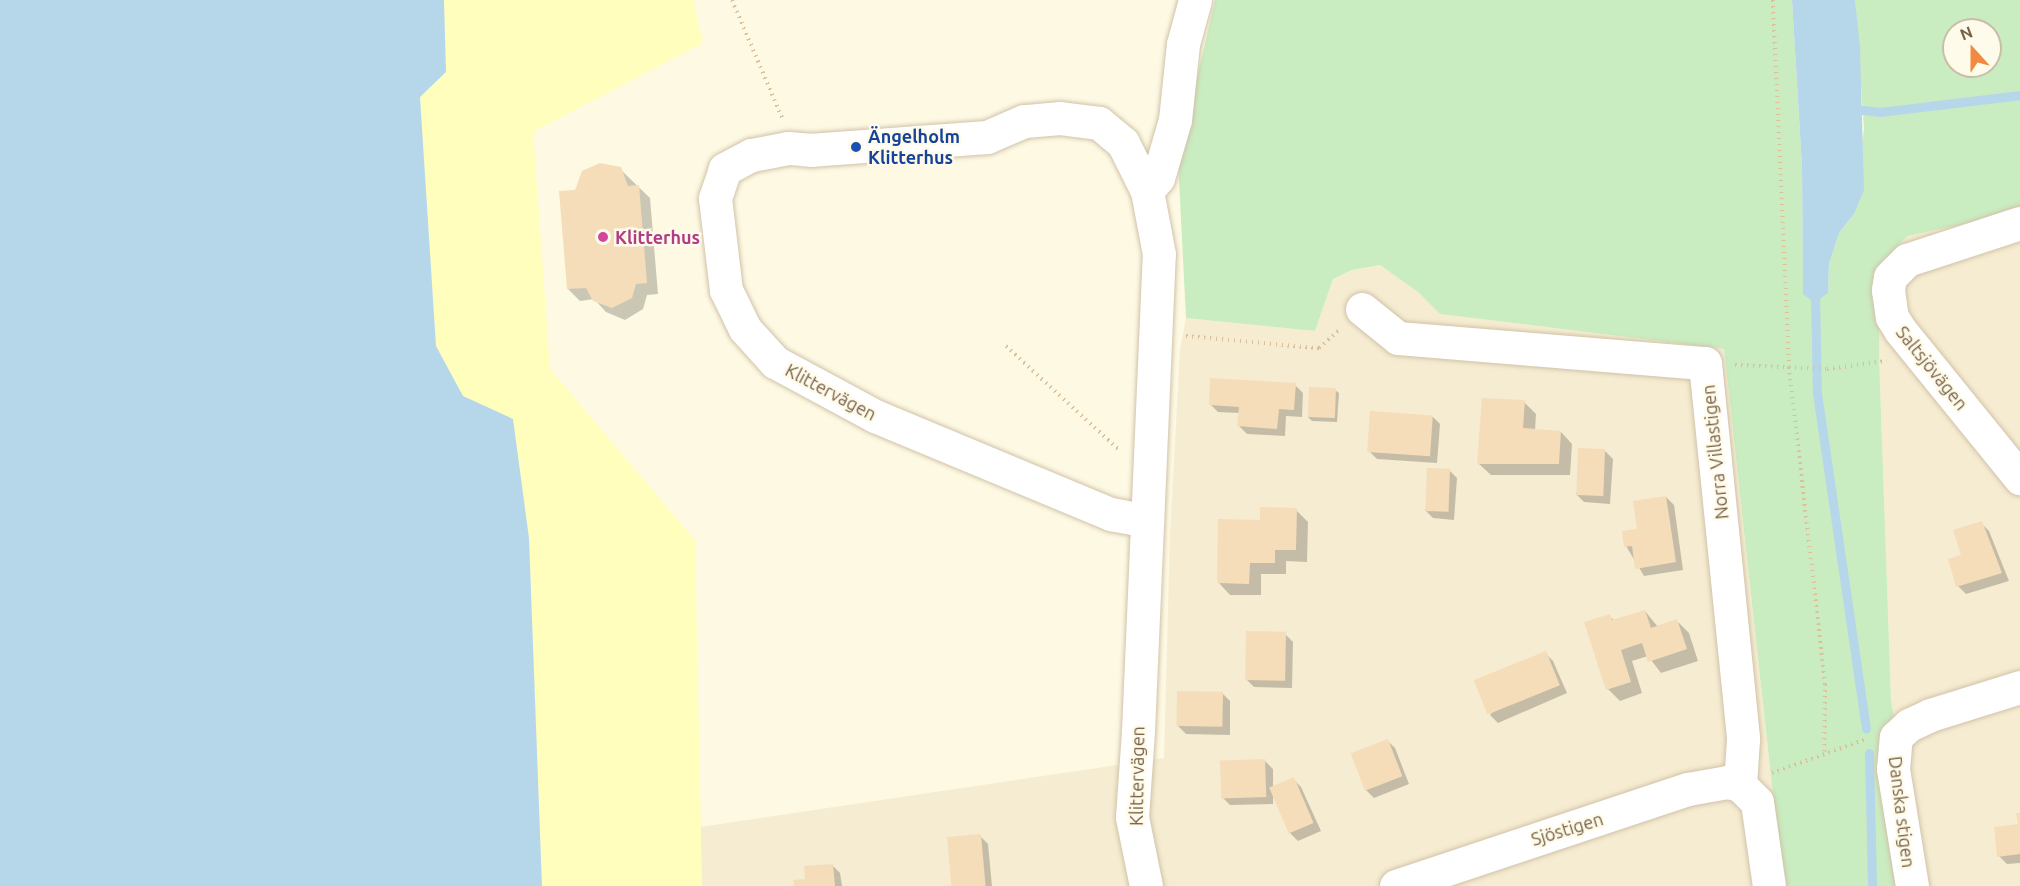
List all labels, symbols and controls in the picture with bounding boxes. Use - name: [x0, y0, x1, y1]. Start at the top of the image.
- north arrow: [1942, 18, 2002, 78]
- text: N: [1957, 23, 1975, 44]
- place label: Ängelholm Klitterhus: [868, 126, 960, 168]
- marker: Ängelholm Klitterhus: [849, 140, 863, 154]
- place label: Klitterhus: [615, 226, 700, 248]
- marker: Klitterhus: [596, 230, 610, 244]
- street label: Saltsjövägen: [1892, 322, 1972, 414]
- street label: Klittervägen: [782, 359, 880, 425]
- street label: Norra Villastigen: [1697, 384, 1733, 520]
- street label: Klittervägen: [1125, 726, 1149, 826]
- street label: Danska stigen: [1884, 755, 1920, 869]
- street label: Sjöstigen: [1528, 808, 1606, 850]

